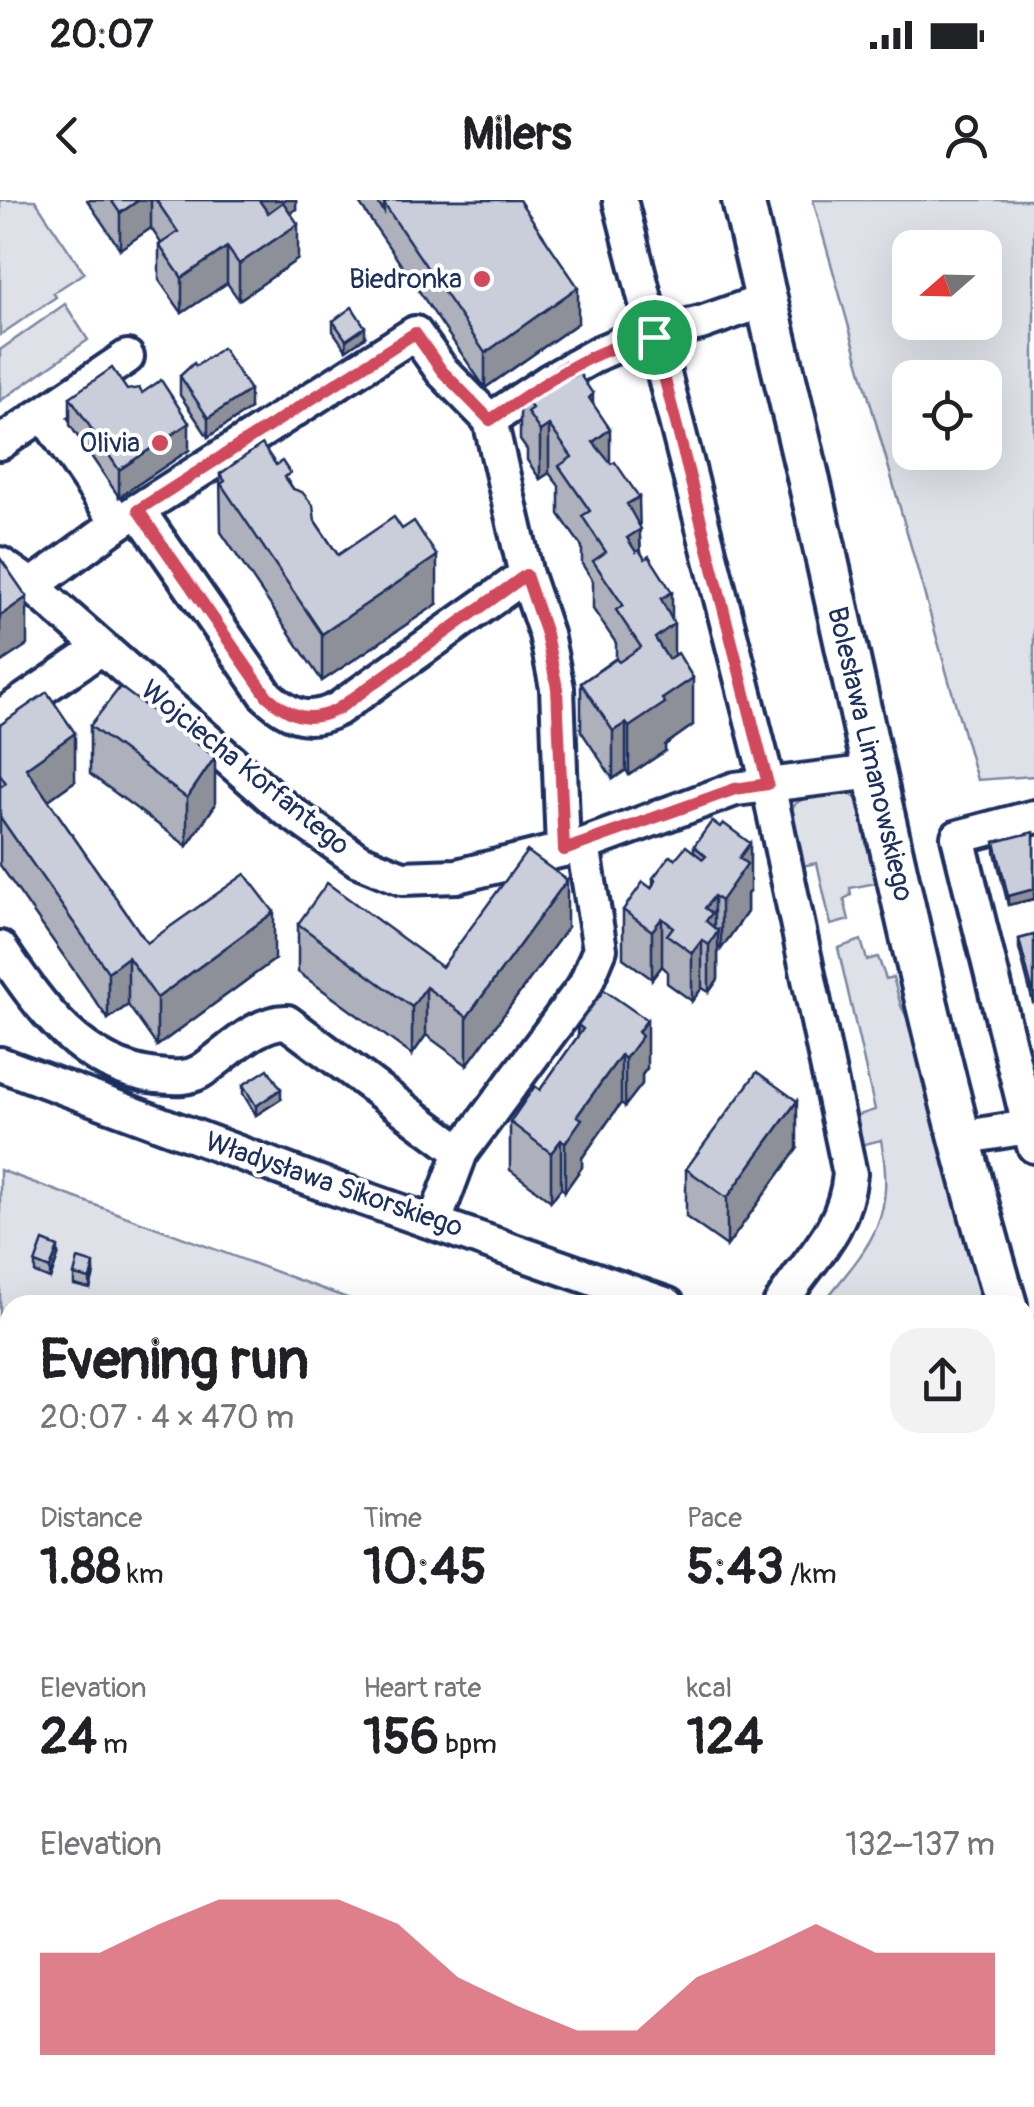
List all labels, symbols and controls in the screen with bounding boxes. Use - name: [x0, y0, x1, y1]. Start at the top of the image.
- text: 20:07: [50, 11, 153, 59]
- text: Milers: [462, 107, 572, 163]
- icon: back: [40, 108, 95, 163]
- icon: person: [939, 108, 994, 163]
- north arrow: [892, 230, 1002, 340]
- map controls: [892, 230, 1002, 470]
- place label: Biedronka: [349, 262, 462, 297]
- marker: Biedronka: [471, 268, 493, 290]
- pin: [612, 295, 697, 380]
- icon: arrive: [627, 310, 682, 365]
- button: locate: [892, 360, 1002, 470]
- place label: Olivia: [79, 426, 140, 461]
- marker: Olivia: [149, 432, 171, 454]
- street label: Bolesława Limanowskiego: [819, 603, 921, 905]
- street label: Wojciecha Korfantego: [133, 673, 357, 863]
- street label: Władysława Sikorskiego: [201, 1124, 467, 1246]
- text: Evening run: [40, 1326, 309, 1395]
- button: share: [890, 1328, 995, 1433]
- text: 20:07 · 4 × 470 m: [40, 1398, 294, 1438]
- text: Distance: [40, 1501, 142, 1536]
- text: Time: [363, 1501, 422, 1536]
- text: Pace: [687, 1501, 742, 1536]
- text: 1.88: [40, 1536, 121, 1599]
- text: 10:45: [363, 1536, 486, 1599]
- text: 5:43: [687, 1536, 784, 1599]
- text: km: [121, 1557, 164, 1592]
- text: /km: [784, 1557, 837, 1592]
- text: Elevation: [40, 1671, 147, 1706]
- text: Heart rate: [363, 1671, 481, 1706]
- text: kcal: [687, 1671, 732, 1706]
- text: 24: [40, 1706, 97, 1769]
- text: 156: [363, 1706, 439, 1769]
- text: 124: [687, 1706, 763, 1769]
- text: m: [97, 1727, 128, 1762]
- text: bpm: [439, 1727, 497, 1762]
- text: Elevation: [40, 1825, 162, 1865]
- text: 132–137 m: [845, 1825, 995, 1865]

